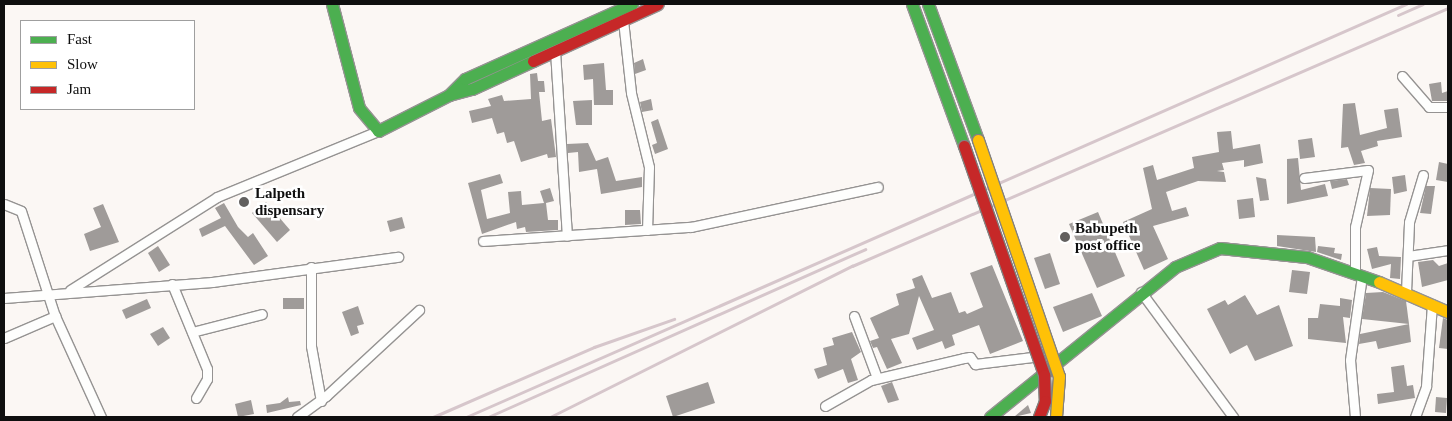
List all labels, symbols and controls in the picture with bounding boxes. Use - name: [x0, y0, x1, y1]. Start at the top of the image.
- legend: [20, 20, 195, 110]
- text: Fast: [67, 31, 92, 47]
- text: Slow: [67, 56, 98, 72]
- text: Jam: [67, 81, 91, 97]
- place label: Lalpeth dispensary: [255, 184, 324, 219]
- marker: Lalpeth dispensary: [237, 195, 251, 209]
- place label: Babupeth post office: [1075, 219, 1140, 254]
- marker: Babupeth post office: [1059, 231, 1071, 243]

